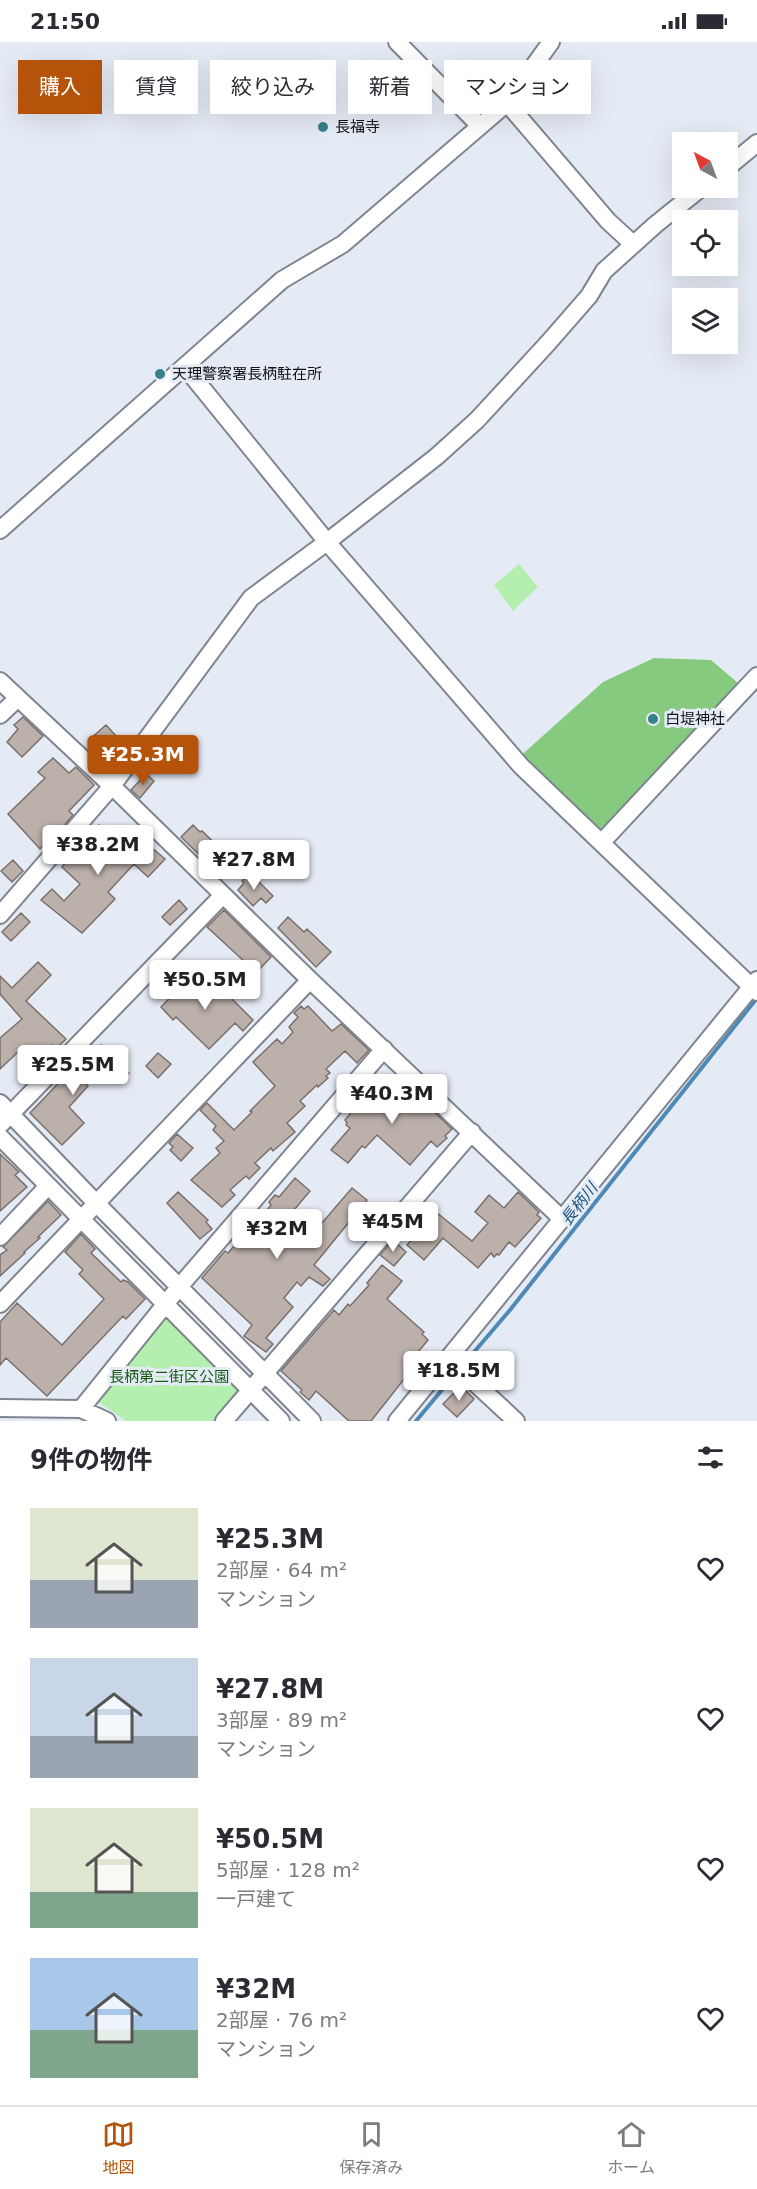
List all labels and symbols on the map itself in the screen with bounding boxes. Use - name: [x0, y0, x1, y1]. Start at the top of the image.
- place label: 長福寺: [335, 118, 380, 136]
- marker: 長福寺: [316, 120, 330, 134]
- north arrow: [672, 132, 738, 198]
- place label: 天理警察署長柄駐在所: [172, 365, 322, 383]
- marker: 天理警察署長柄駐在所: [153, 367, 167, 381]
- place label: 白堤神社: [665, 710, 725, 728]
- marker: 白堤神社: [646, 712, 660, 726]
- pin: ¥25.3M: [94, 735, 192, 786]
- pin: ¥38.2M: [49, 825, 147, 876]
- pin: ¥27.8M: [205, 840, 303, 891]
- pin: ¥50.5M: [156, 960, 254, 1011]
- pin: ¥25.5M: [24, 1045, 122, 1096]
- pin: ¥40.3M: [343, 1074, 441, 1125]
- water label: 長柄川: [557, 1178, 602, 1229]
- pin: ¥45M: [357, 1202, 429, 1253]
- pin: ¥32M: [241, 1209, 313, 1260]
- pin: ¥18.5M: [410, 1351, 508, 1402]
- park label: 長柄第二街区公園: [109, 1368, 229, 1386]

